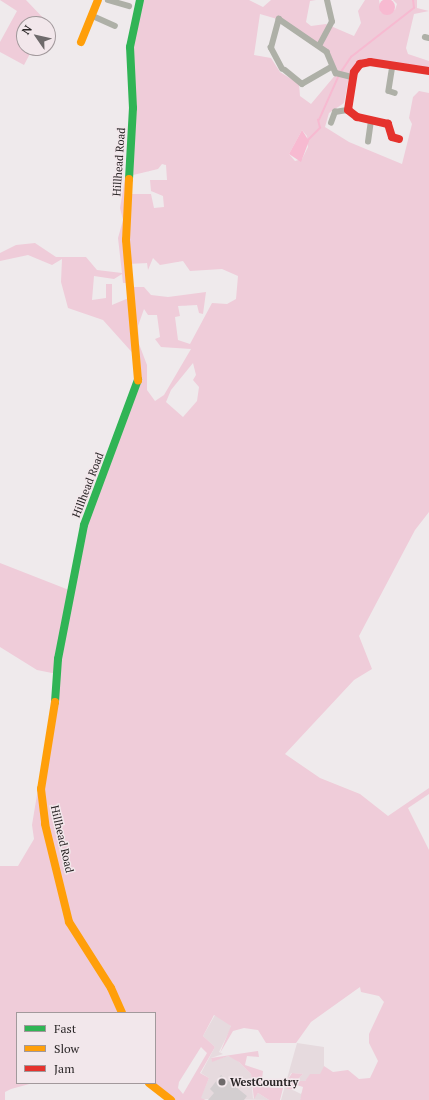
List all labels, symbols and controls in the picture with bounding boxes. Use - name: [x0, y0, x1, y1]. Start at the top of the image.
- north arrow: [16, 16, 56, 56]
- text: N: [19, 22, 35, 37]
- street label: Hillhead Road: [110, 127, 128, 197]
- street label: Hillhead Road: [70, 451, 106, 519]
- street label: Hillhead Road: [48, 804, 76, 874]
- legend: [16, 1012, 156, 1084]
- text: Fast: [54, 1021, 76, 1036]
- text: Slow: [54, 1041, 79, 1056]
- text: Jam: [54, 1061, 75, 1076]
- place label: WestCountry: [230, 1075, 298, 1089]
- marker: WestCountry: [217, 1077, 227, 1087]

